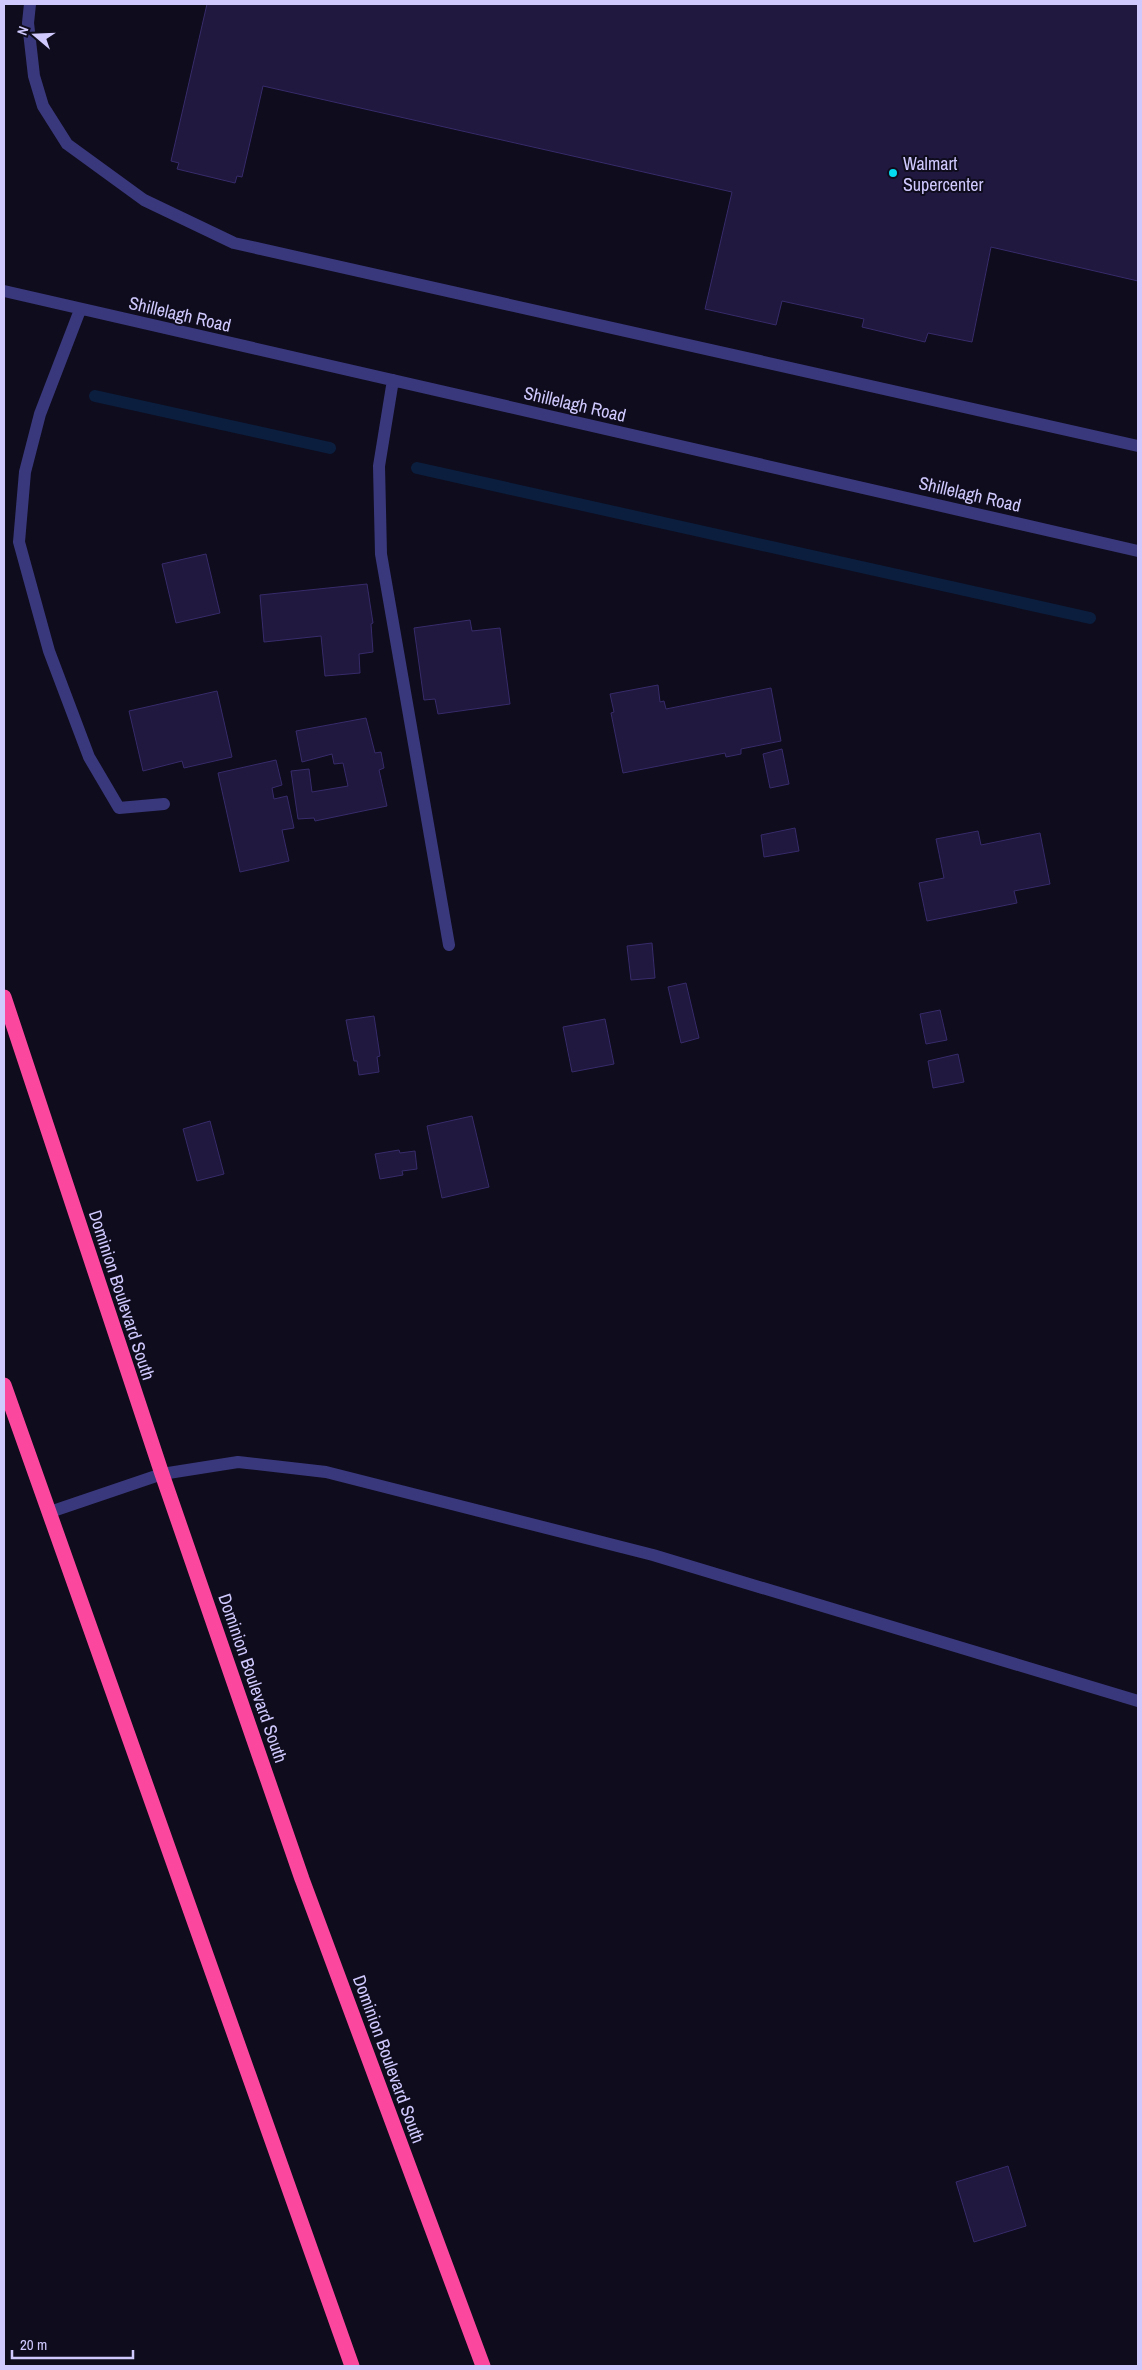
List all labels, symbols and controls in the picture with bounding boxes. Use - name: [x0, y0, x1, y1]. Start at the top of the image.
- north arrow: [10, 10, 60, 60]
- text: N: [13, 24, 33, 38]
- place label: Walmart Supercenter: [903, 151, 983, 197]
- marker: Walmart Supercenter: [887, 167, 899, 179]
- street label: Shillelagh Road: [126, 290, 234, 338]
- street label: Shillelagh Road: [521, 380, 629, 428]
- street label: Shillelagh Road: [916, 470, 1024, 518]
- street label: Dominion Boulevard South: [83, 1207, 161, 1383]
- street label: Dominion Boulevard South: [212, 1590, 294, 1766]
- street label: Dominion Boulevard South: [347, 1971, 431, 2147]
- scale bar: [12, 2328, 134, 2360]
- text: 20 m: [20, 2334, 47, 2355]

